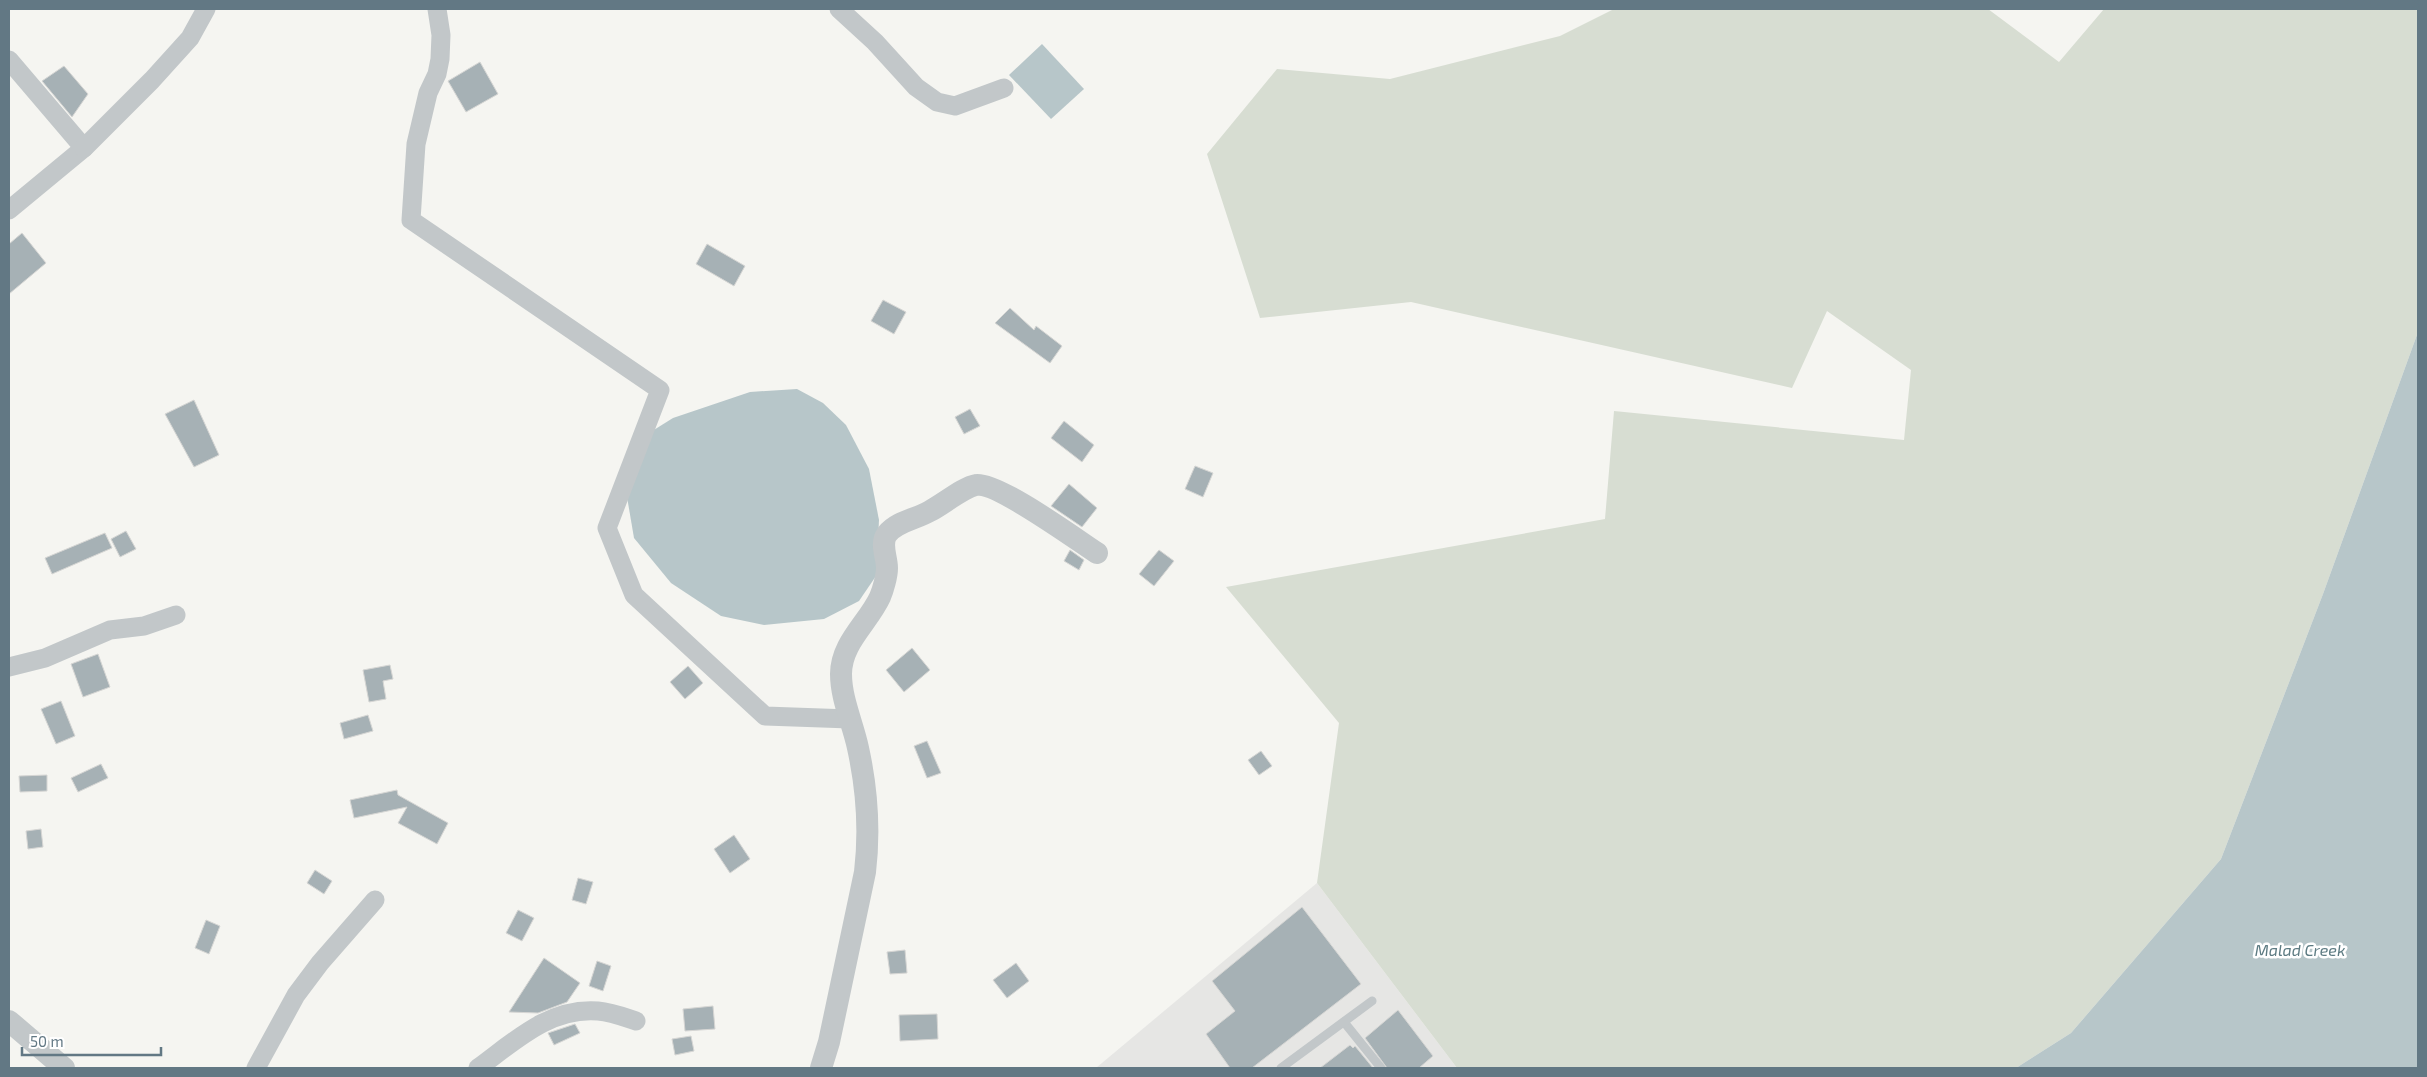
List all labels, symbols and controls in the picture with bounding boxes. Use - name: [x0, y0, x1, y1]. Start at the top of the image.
- water label: Malad Creek: [2255, 940, 2345, 959]
- scale bar: [22, 1024, 161, 1056]
- text: 50 m: [30, 1032, 64, 1050]

